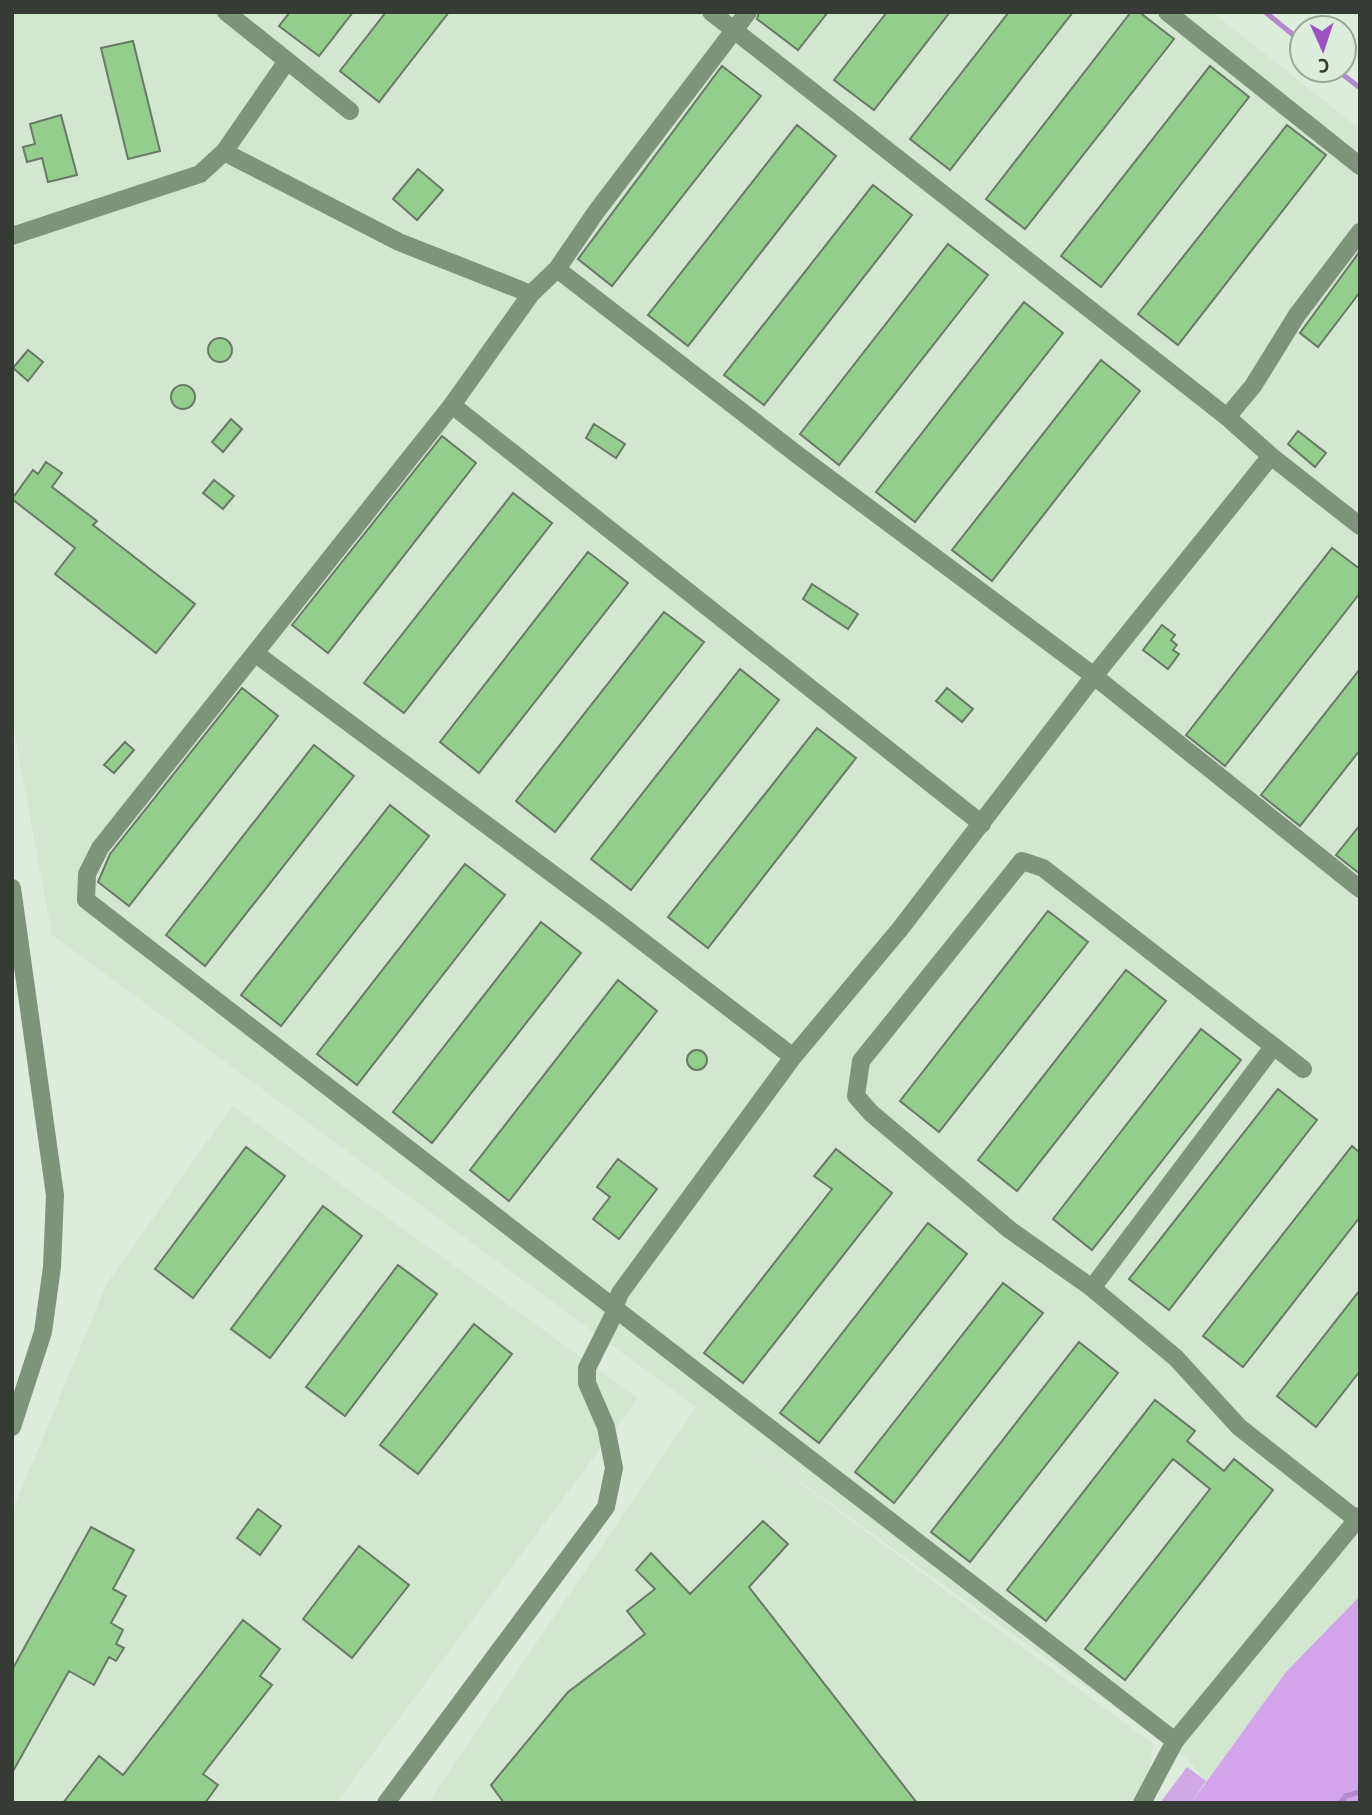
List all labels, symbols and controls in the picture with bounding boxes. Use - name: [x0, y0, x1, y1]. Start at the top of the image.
- north arrow: [1288, 14, 1358, 84]
- text: С: [1318, 54, 1330, 78]

